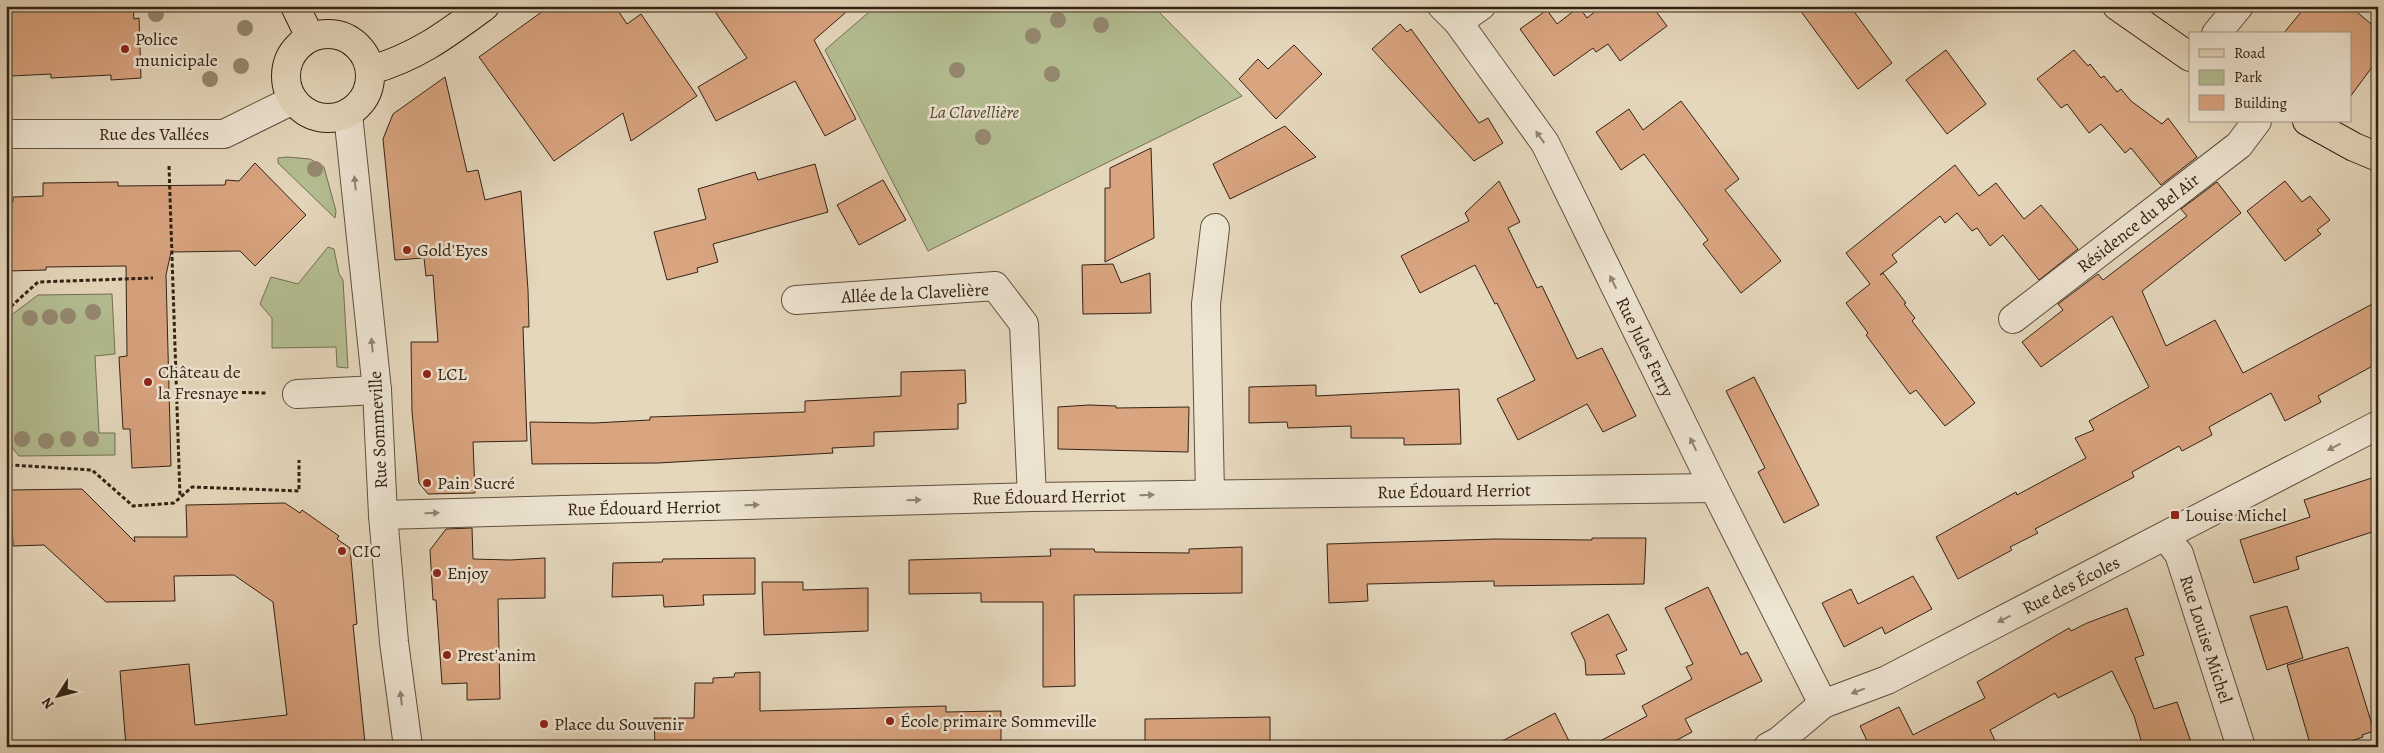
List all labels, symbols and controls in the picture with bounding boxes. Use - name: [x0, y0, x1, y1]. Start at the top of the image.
- place label: Police municipale: [135, 27, 218, 72]
- legend: [2189, 32, 2352, 122]
- marker: Police municipale: [119, 43, 131, 55]
- text: Road: [2234, 43, 2266, 63]
- text: Park: [2234, 67, 2263, 87]
- text: Building: [2234, 93, 2287, 113]
- park label: La Clavellière: [929, 100, 1020, 124]
- street label: Rue des Vallées: [99, 122, 209, 146]
- one-way arrow: [1535, 130, 1545, 144]
- street label: Résidence du Bel Air: [2072, 168, 2204, 278]
- one-way arrow: [351, 175, 359, 191]
- place label: Gold'Eyes: [417, 238, 488, 262]
- marker: Gold'Eyes: [401, 244, 413, 256]
- one-way arrow: [1609, 275, 1617, 289]
- street label: Allée de la Clavelière: [839, 277, 990, 309]
- street label: Rue Jules Ferry: [1610, 293, 1680, 402]
- one-way arrow: [368, 336, 376, 352]
- place label: Château de la Fresnaye: [158, 360, 241, 405]
- place label: LCL: [437, 362, 467, 386]
- marker: LCL: [421, 368, 433, 380]
- street label: Rue Sommeville: [363, 370, 393, 490]
- marker: Château de la Fresnaye: [142, 376, 154, 388]
- one-way arrow: [1688, 437, 1696, 451]
- one-way arrow: [2328, 443, 2341, 452]
- place label: Pain Sucré: [437, 471, 515, 495]
- marker: Pain Sucré: [421, 477, 433, 489]
- street label: Rue Édouard Herriot: [1377, 478, 1531, 504]
- street label: Rue Édouard Herriot: [972, 484, 1126, 510]
- one-way arrow: [1139, 491, 1155, 499]
- street label: Rue Édouard Herriot: [567, 495, 721, 521]
- one-way arrow: [907, 496, 923, 504]
- one-way arrow: [744, 500, 760, 508]
- place label: Louise Michel: [2185, 503, 2287, 527]
- one-way arrow: [424, 509, 440, 517]
- marker: Louise Michel: [2169, 509, 2181, 521]
- place label: CIC: [352, 539, 381, 563]
- marker: CIC: [336, 545, 348, 557]
- street label: Rue des Écoles: [2018, 550, 2124, 620]
- place label: Enjoy: [447, 561, 489, 585]
- marker: Enjoy: [431, 567, 443, 579]
- street label: Rue Louise Michel: [2174, 572, 2238, 707]
- one-way arrow: [1997, 615, 2011, 623]
- place label: Prest'anim: [457, 643, 536, 667]
- marker: Prest'anim: [441, 649, 453, 661]
- north arrow: [32, 670, 82, 720]
- one-way arrow: [1851, 688, 1866, 695]
- one-way arrow: [397, 690, 405, 706]
- text: N: [37, 694, 59, 713]
- place label: École primaire Sommeville: [900, 709, 1097, 733]
- place label: Place du Souvenir: [554, 712, 684, 736]
- marker: École primaire Sommeville: [884, 715, 896, 727]
- marker: Place du Souvenir: [538, 718, 550, 730]

